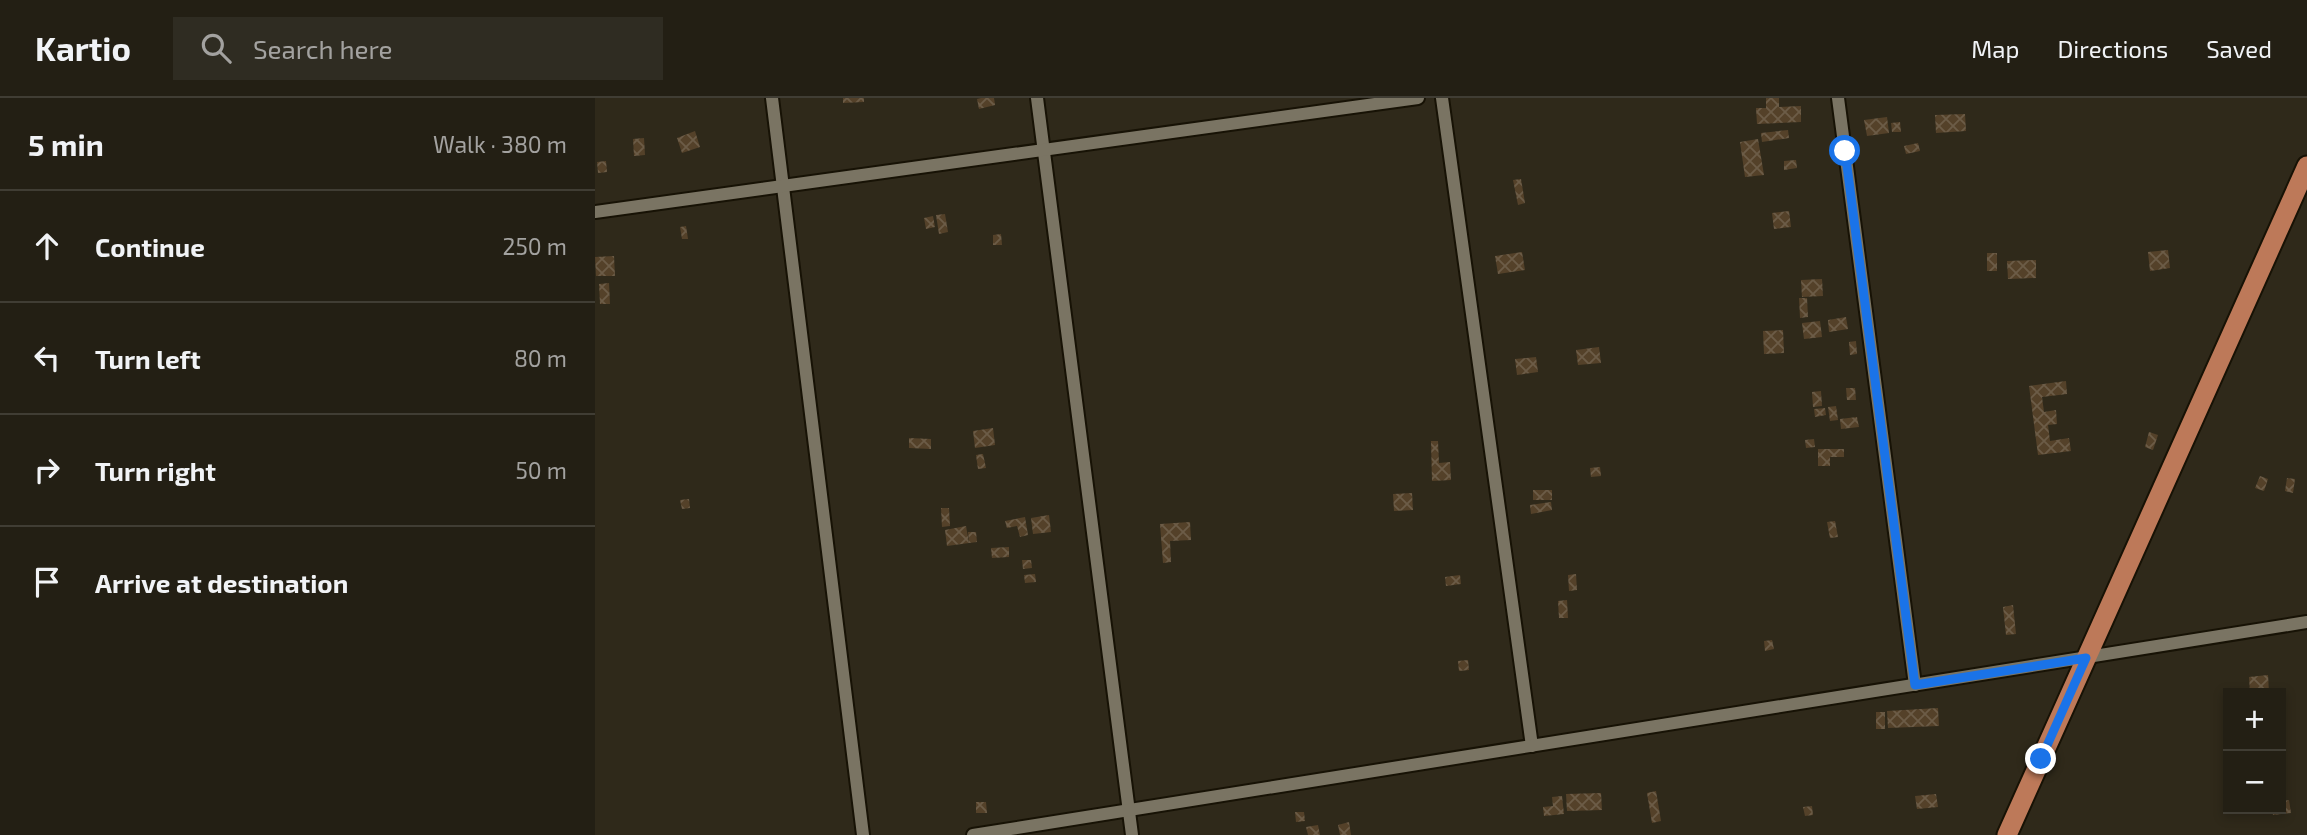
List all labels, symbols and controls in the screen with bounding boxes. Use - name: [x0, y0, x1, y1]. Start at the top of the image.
- search box: [173, 17, 663, 80]
- text: Kartio: [35, 28, 131, 68]
- icon: search: [197, 29, 235, 67]
- text: Search here: [253, 33, 393, 64]
- text: Map: [1971, 34, 2019, 63]
- text: Directions: [2057, 34, 2168, 63]
- text: Saved: [2206, 34, 2272, 63]
- text: 5 min: [28, 126, 104, 162]
- text: Walk · 380 m: [433, 130, 567, 158]
- route start: [1829, 135, 1860, 166]
- icon: ahead: [28, 227, 66, 265]
- text: Continue: [95, 231, 205, 262]
- text: 250 m: [503, 232, 567, 260]
- icon: left: [28, 339, 66, 377]
- text: Turn left: [95, 343, 201, 374]
- text: 80 m: [514, 344, 567, 372]
- icon: right: [28, 451, 66, 489]
- text: Turn right: [95, 455, 216, 486]
- text: 50 m: [516, 456, 567, 484]
- icon: arrive: [28, 563, 66, 601]
- text: Arrive at destination: [95, 567, 348, 598]
- map controls: [2223, 688, 2286, 814]
- button: +: [2223, 688, 2286, 751]
- route end: [2025, 743, 2056, 774]
- button: −: [2223, 751, 2286, 814]

